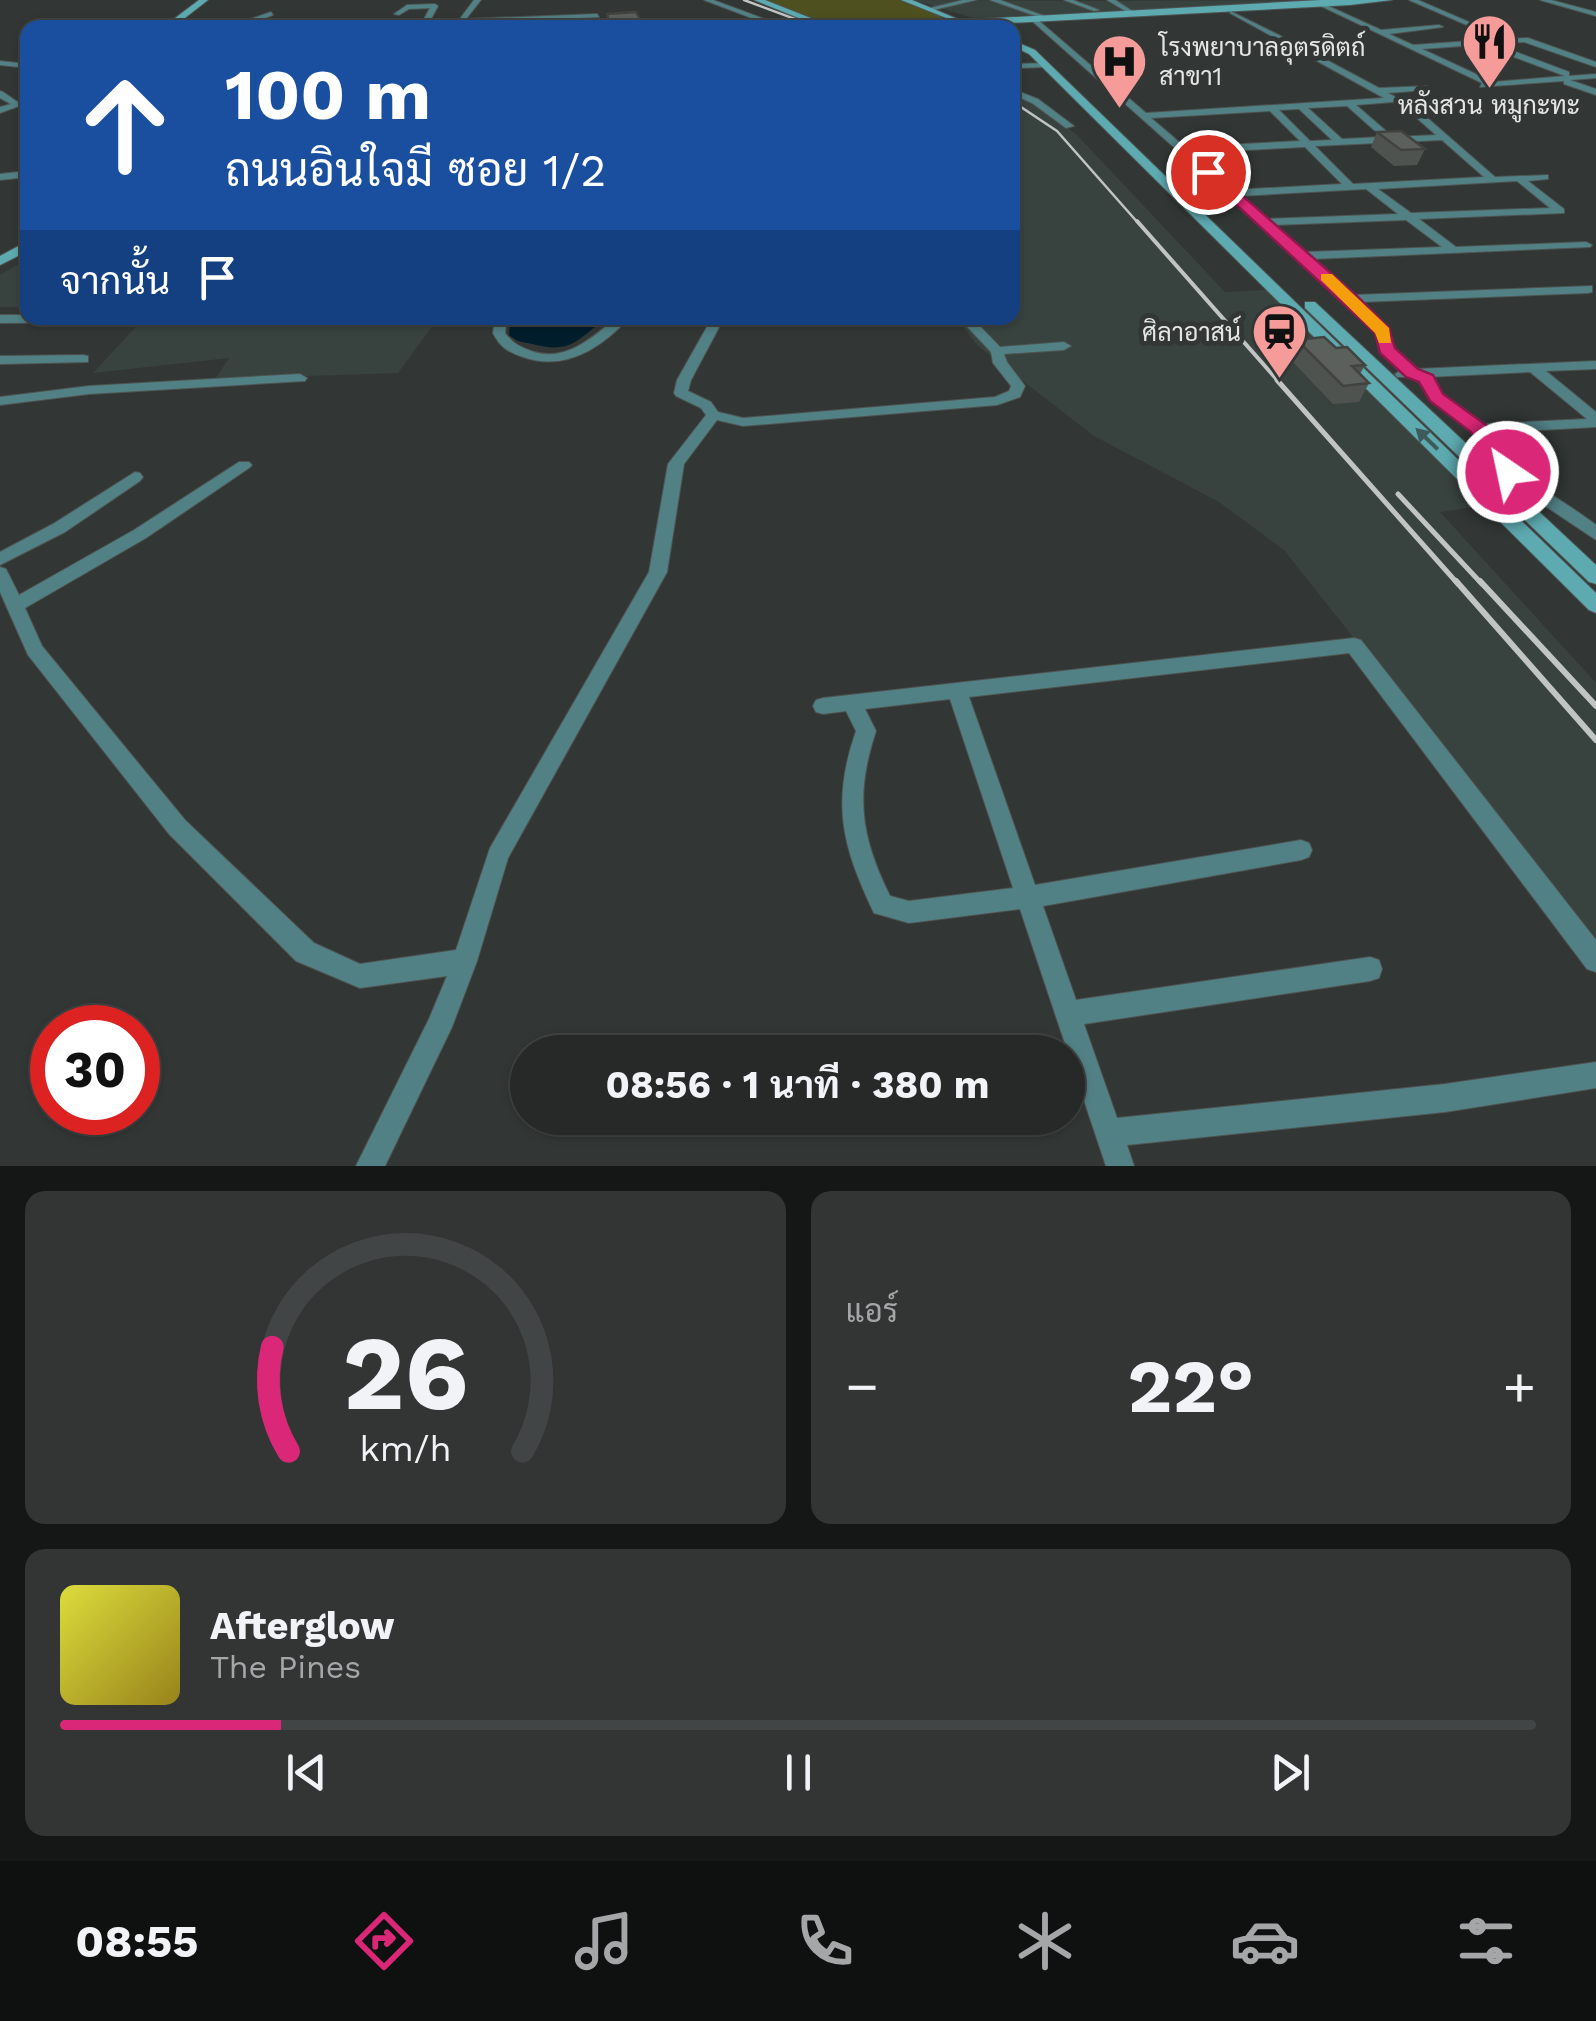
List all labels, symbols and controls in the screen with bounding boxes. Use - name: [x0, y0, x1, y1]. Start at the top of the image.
- restaurant icon: หลังสวน หมูกะทะ: [1459, 11, 1519, 90]
- place label: โรงพยาบาลอุตรดิตถ์ สาขา1: [1157, 30, 1366, 91]
- hospital icon: โรงพยาบาลอุตรดิตถ์ สาขา1: [1090, 31, 1150, 110]
- text: 100 m: [225, 54, 431, 136]
- icon: ahead: [60, 60, 190, 190]
- place label: หลังสวน หมูกะทะ: [1398, 89, 1580, 123]
- pin: [1166, 130, 1251, 215]
- text: ถนนอินใจมี ซอย 1/2: [225, 144, 606, 197]
- icon: arrive: [1181, 145, 1236, 200]
- icon: arrive: [190, 250, 245, 305]
- text: จากนั้น: [60, 259, 170, 303]
- station icon: ศิลาอาสน์: [1250, 302, 1310, 381]
- place label: ศิลาอาสน์: [1142, 315, 1241, 347]
- position arrow: [1456, 420, 1560, 524]
- one-way arrow: [1415, 427, 1439, 451]
- speed limit sign: 30: [30, 1005, 160, 1135]
- text: 08:56 · 1 นาที · 380 m: [606, 1063, 989, 1107]
- text: แอร์: [846, 1292, 898, 1330]
- text: 26: [342, 1312, 468, 1434]
- text: 22°: [1127, 1342, 1254, 1430]
- text: −: [846, 1354, 879, 1418]
- text: +: [1503, 1354, 1536, 1418]
- text: km/h: [359, 1428, 451, 1470]
- text: Afterglow: [210, 1604, 395, 1648]
- text: The Pines: [210, 1648, 361, 1686]
- icon: previous: [279, 1745, 334, 1800]
- icon: pause: [771, 1745, 826, 1800]
- icon: next: [1263, 1745, 1318, 1800]
- icon: directions: [349, 1906, 419, 1976]
- icon: music: [569, 1906, 639, 1976]
- icon: phone: [790, 1906, 860, 1976]
- icon: climate: [1010, 1906, 1080, 1976]
- icon: car: [1230, 1906, 1300, 1976]
- icon: filters: [1451, 1906, 1521, 1976]
- text: 08:55: [75, 1915, 198, 1968]

